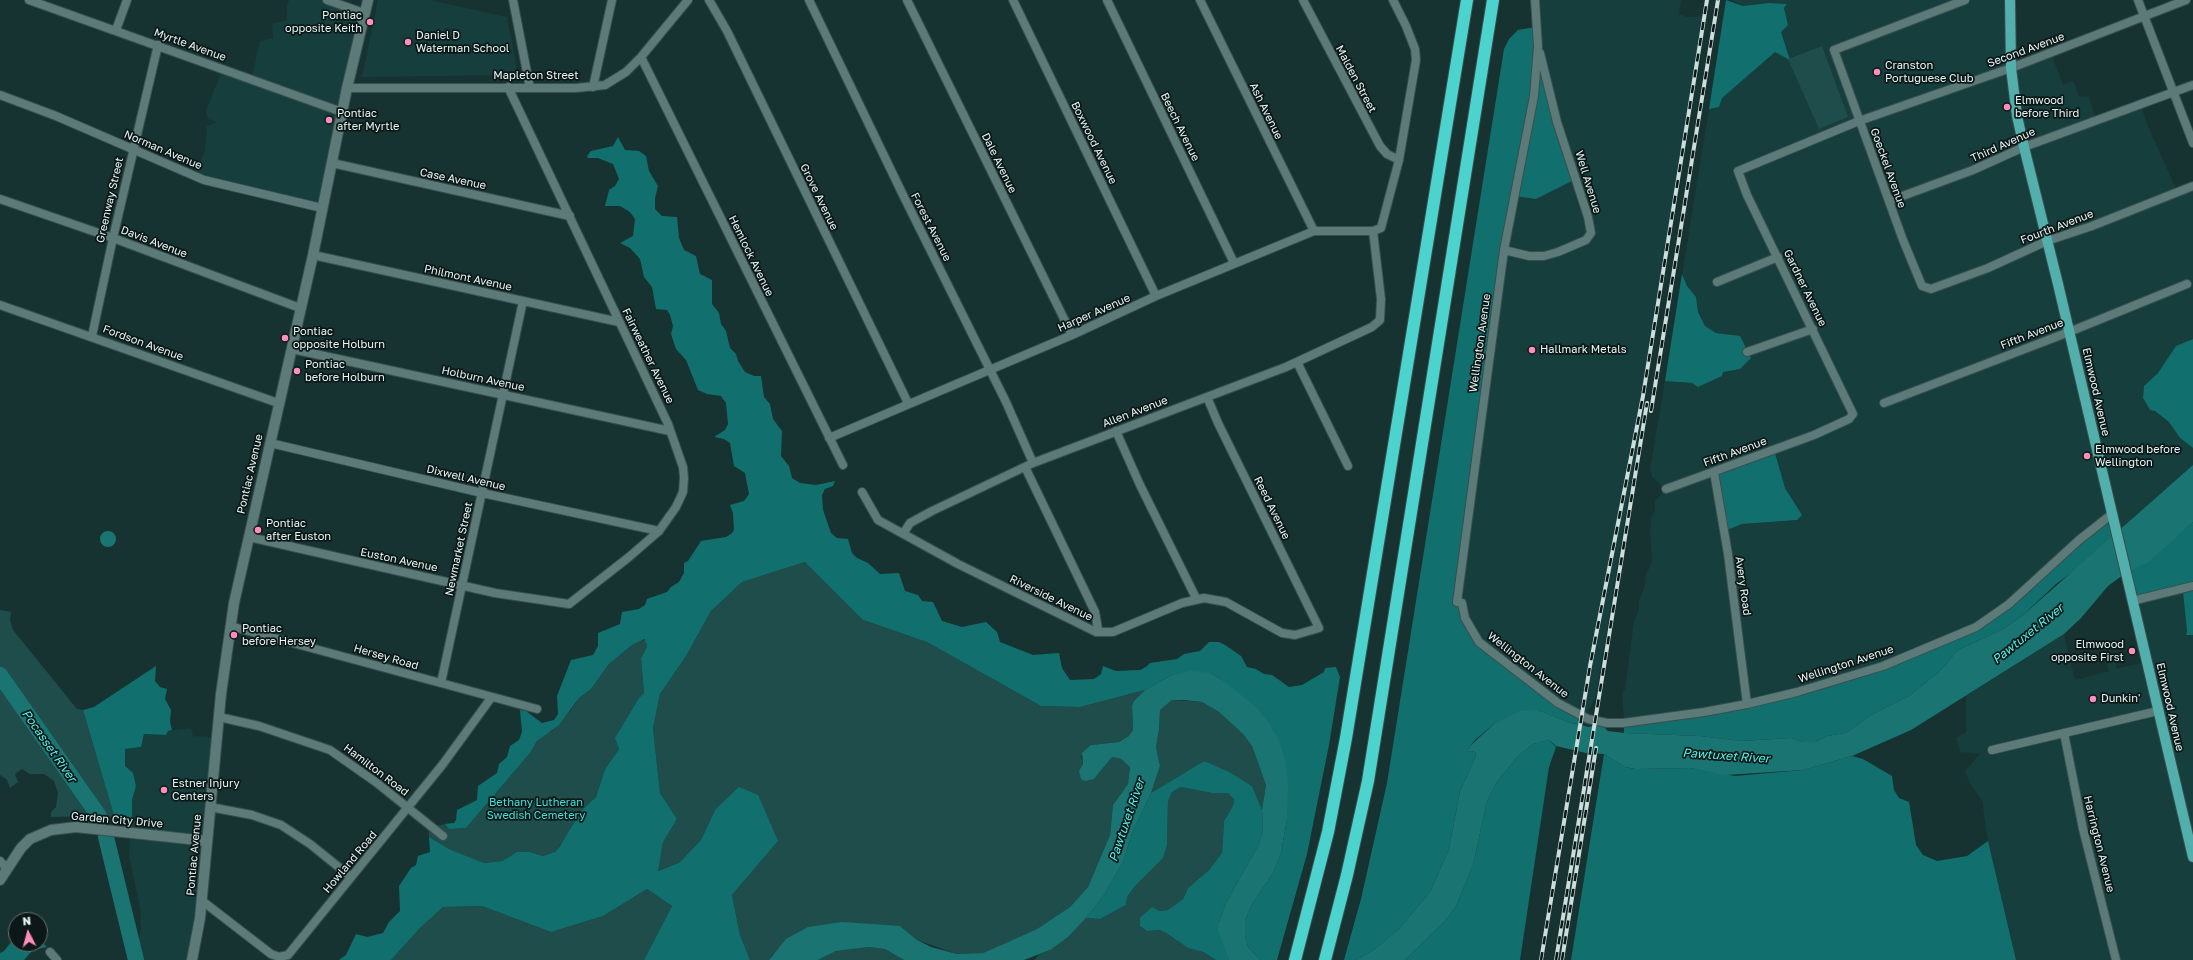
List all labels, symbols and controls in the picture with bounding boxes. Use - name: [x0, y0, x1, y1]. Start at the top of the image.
- place label: Pontiac opposite Keith: [285, 9, 362, 35]
- marker: Pontiac opposite Keith: [365, 17, 375, 27]
- street label: Myrtle Avenue: [152, 26, 228, 64]
- place label: Daniel D Waterman School: [416, 29, 509, 55]
- street label: Second Avenue: [1986, 30, 2066, 70]
- marker: Daniel D Waterman School: [403, 37, 413, 47]
- street label: Malden Street: [1333, 43, 1379, 115]
- place label: Cranston Portuguese Club: [1885, 59, 1973, 85]
- marker: Cranston Portuguese Club: [1872, 67, 1882, 77]
- street label: Mapleton Street: [493, 69, 579, 83]
- street label: Ash Avenue: [1247, 80, 1285, 142]
- street label: Beech Avenue: [1158, 91, 1202, 163]
- place label: Elmwood before Third: [2015, 94, 2079, 120]
- street label: Boxwood Avenue: [1068, 100, 1120, 186]
- marker: Elmwood before Third: [2002, 102, 2012, 112]
- place label: Pontiac after Myrtle: [337, 107, 399, 133]
- marker: Pontiac after Myrtle: [324, 115, 334, 125]
- street label: Third Avenue: [1969, 125, 2037, 165]
- street label: Goeckel Avenue: [1867, 126, 1909, 210]
- street label: Norman Avenue: [122, 128, 204, 172]
- street label: Dale Avenue: [979, 131, 1019, 195]
- street label: Well Avenue: [1572, 149, 1604, 215]
- street label: Greenway Street: [94, 156, 126, 244]
- street label: Grove Avenue: [797, 162, 841, 232]
- street label: Case Avenue: [419, 166, 487, 192]
- street label: Forest Avenue: [908, 190, 954, 264]
- street label: Fourth Avenue: [2019, 207, 2095, 247]
- street label: Hemlock Avenue: [726, 213, 776, 299]
- street label: Davis Avenue: [119, 223, 189, 261]
- street label: Gardner Avenue: [1781, 247, 1829, 329]
- street label: Philmont Avenue: [423, 262, 513, 294]
- street label: Harper Avenue: [1056, 291, 1132, 335]
- street label: Wellington Avenue: [1467, 293, 1493, 393]
- street label: Fairweather Avenue: [619, 306, 677, 406]
- street label: Fifth Avenue: [1999, 316, 2065, 352]
- street label: Fordson Avenue: [101, 322, 185, 364]
- place label: Pontiac opposite Holburn: [293, 325, 385, 351]
- marker: Pontiac opposite Holburn: [280, 333, 290, 343]
- place label: Hallmark Metals: [1540, 343, 1627, 357]
- marker: Hallmark Metals: [1527, 345, 1537, 355]
- street label: Elmwood Avenue: [2079, 347, 2113, 437]
- place label: Pontiac before Holburn: [305, 358, 385, 384]
- street label: Holburn Avenue: [440, 364, 526, 394]
- marker: Pontiac before Holburn: [292, 366, 302, 376]
- street label: Allen Avenue: [1101, 394, 1169, 430]
- street label: Pontiac Avenue: [234, 433, 266, 515]
- street label: Fifth Avenue: [1702, 434, 1768, 470]
- place label: Elmwood before Wellington: [2095, 443, 2180, 469]
- marker: Elmwood before Wellington: [2082, 451, 2092, 461]
- street label: Dixwell Avenue: [425, 463, 507, 493]
- street label: Reed Avenue: [1251, 474, 1293, 542]
- street label: Newmarket Street: [443, 501, 475, 597]
- place label: Pontiac after Euston: [266, 517, 331, 543]
- marker: Pontiac after Euston: [253, 525, 263, 535]
- street label: Euston Avenue: [359, 545, 439, 575]
- street label: Avery Road: [1732, 556, 1754, 616]
- street label: Riverside Avenue: [1007, 572, 1095, 624]
- water label: Pawtuxet River: [1990, 601, 2066, 667]
- place label: Pontiac before Hersey: [242, 622, 316, 648]
- street label: Wellington Avenue: [1485, 629, 1571, 701]
- marker: Pontiac before Hersey: [229, 630, 239, 640]
- place label: Elmwood opposite First: [2051, 638, 2124, 664]
- street label: Hersey Road: [352, 641, 420, 673]
- street label: Wellington Avenue: [1797, 642, 1895, 686]
- marker: Elmwood opposite First: [2127, 646, 2137, 656]
- street label: Elmwood Avenue: [2153, 662, 2187, 752]
- place label: Dunkin': [2101, 692, 2140, 706]
- marker: Dunkin': [2088, 694, 2098, 704]
- water label: Pocasset River: [19, 707, 79, 785]
- street label: Hamilton Road: [341, 741, 411, 799]
- water label: Pawtuxet River: [1682, 746, 1770, 766]
- place label: Estner Injury Centers: [172, 777, 240, 803]
- water label: Pawtuxet River: [1106, 777, 1148, 863]
- marker: Estner Injury Centers: [159, 785, 169, 795]
- street label: Harrington Avenue: [2081, 794, 2117, 894]
- park label: Bethany Lutheran Swedish Cemetery: [487, 796, 585, 822]
- street label: Garden City Drive: [71, 809, 163, 831]
- street label: Pontiac Avenue: [184, 814, 204, 896]
- street label: Howland Road: [320, 828, 380, 896]
- north arrow: [8, 912, 48, 952]
- text: N: [22, 914, 32, 927]

